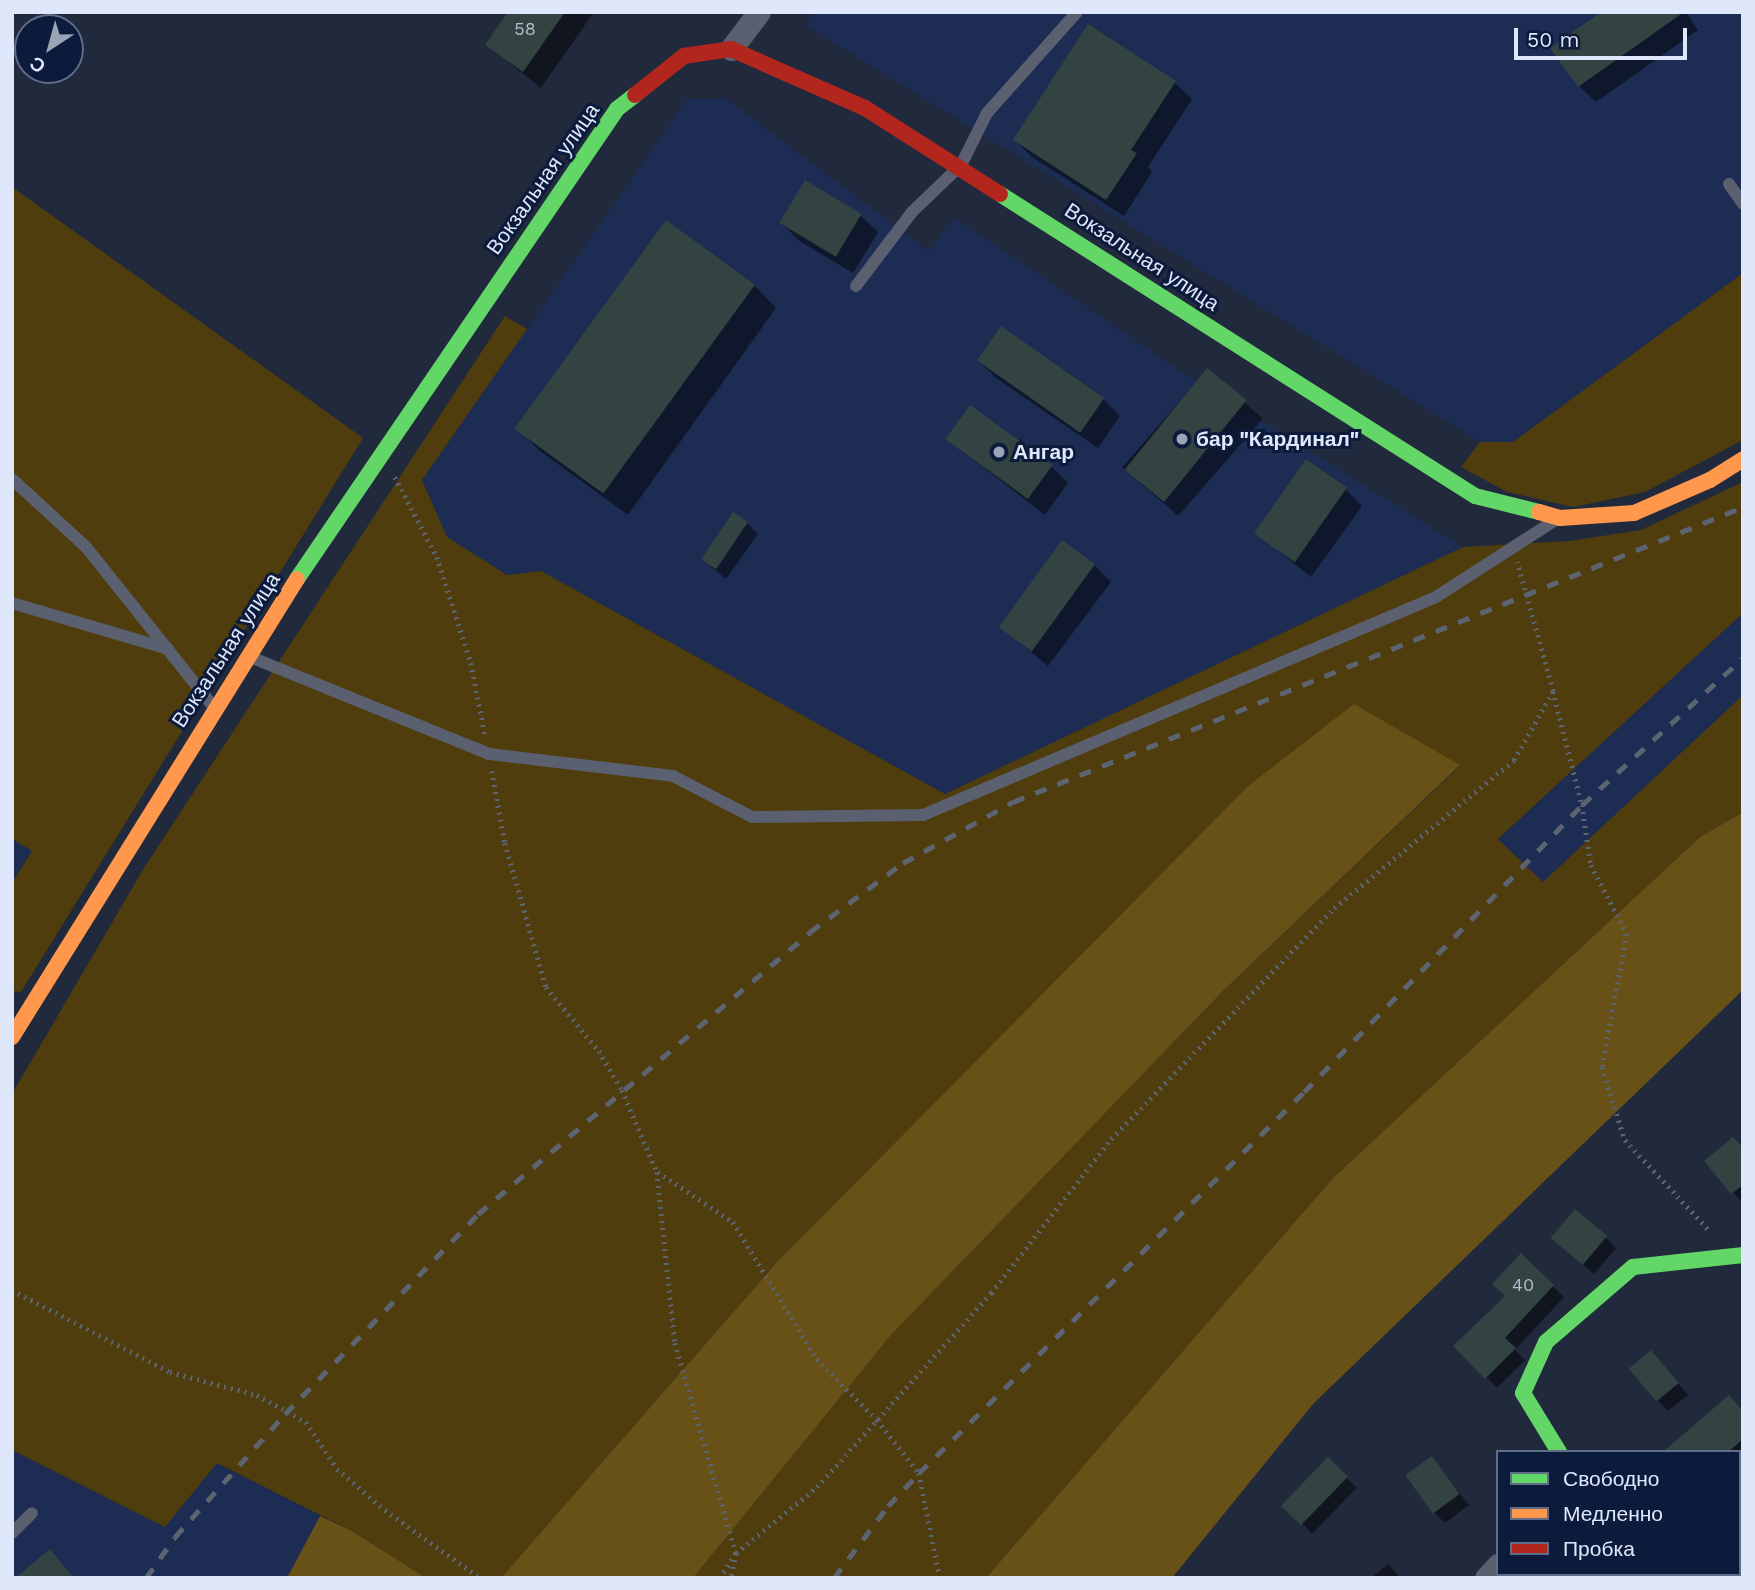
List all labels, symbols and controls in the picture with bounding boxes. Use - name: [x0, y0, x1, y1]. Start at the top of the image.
- north arrow: [14, 14, 84, 84]
- scale bar: [1517, 14, 1690, 58]
- house number: 58: [514, 18, 536, 40]
- text: 50 m: [1527, 27, 1579, 52]
- text: С: [25, 51, 50, 78]
- street label: Вокзальная улица: [481, 98, 605, 260]
- street label: Вокзальная улица: [1060, 198, 1224, 316]
- place label: бар "Кардинал": [1196, 426, 1359, 452]
- marker: бар "Кардинал": [1174, 431, 1190, 447]
- place label: Ангар: [1013, 439, 1074, 465]
- marker: Ангар: [991, 444, 1007, 460]
- street label: Вокзальная улица: [167, 568, 285, 732]
- house number: 40: [1512, 1274, 1534, 1296]
- legend: [1496, 1450, 1741, 1576]
- text: Свободно: [1563, 1466, 1660, 1491]
- text: Медленно: [1563, 1501, 1663, 1526]
- text: Пробка: [1563, 1536, 1635, 1561]

